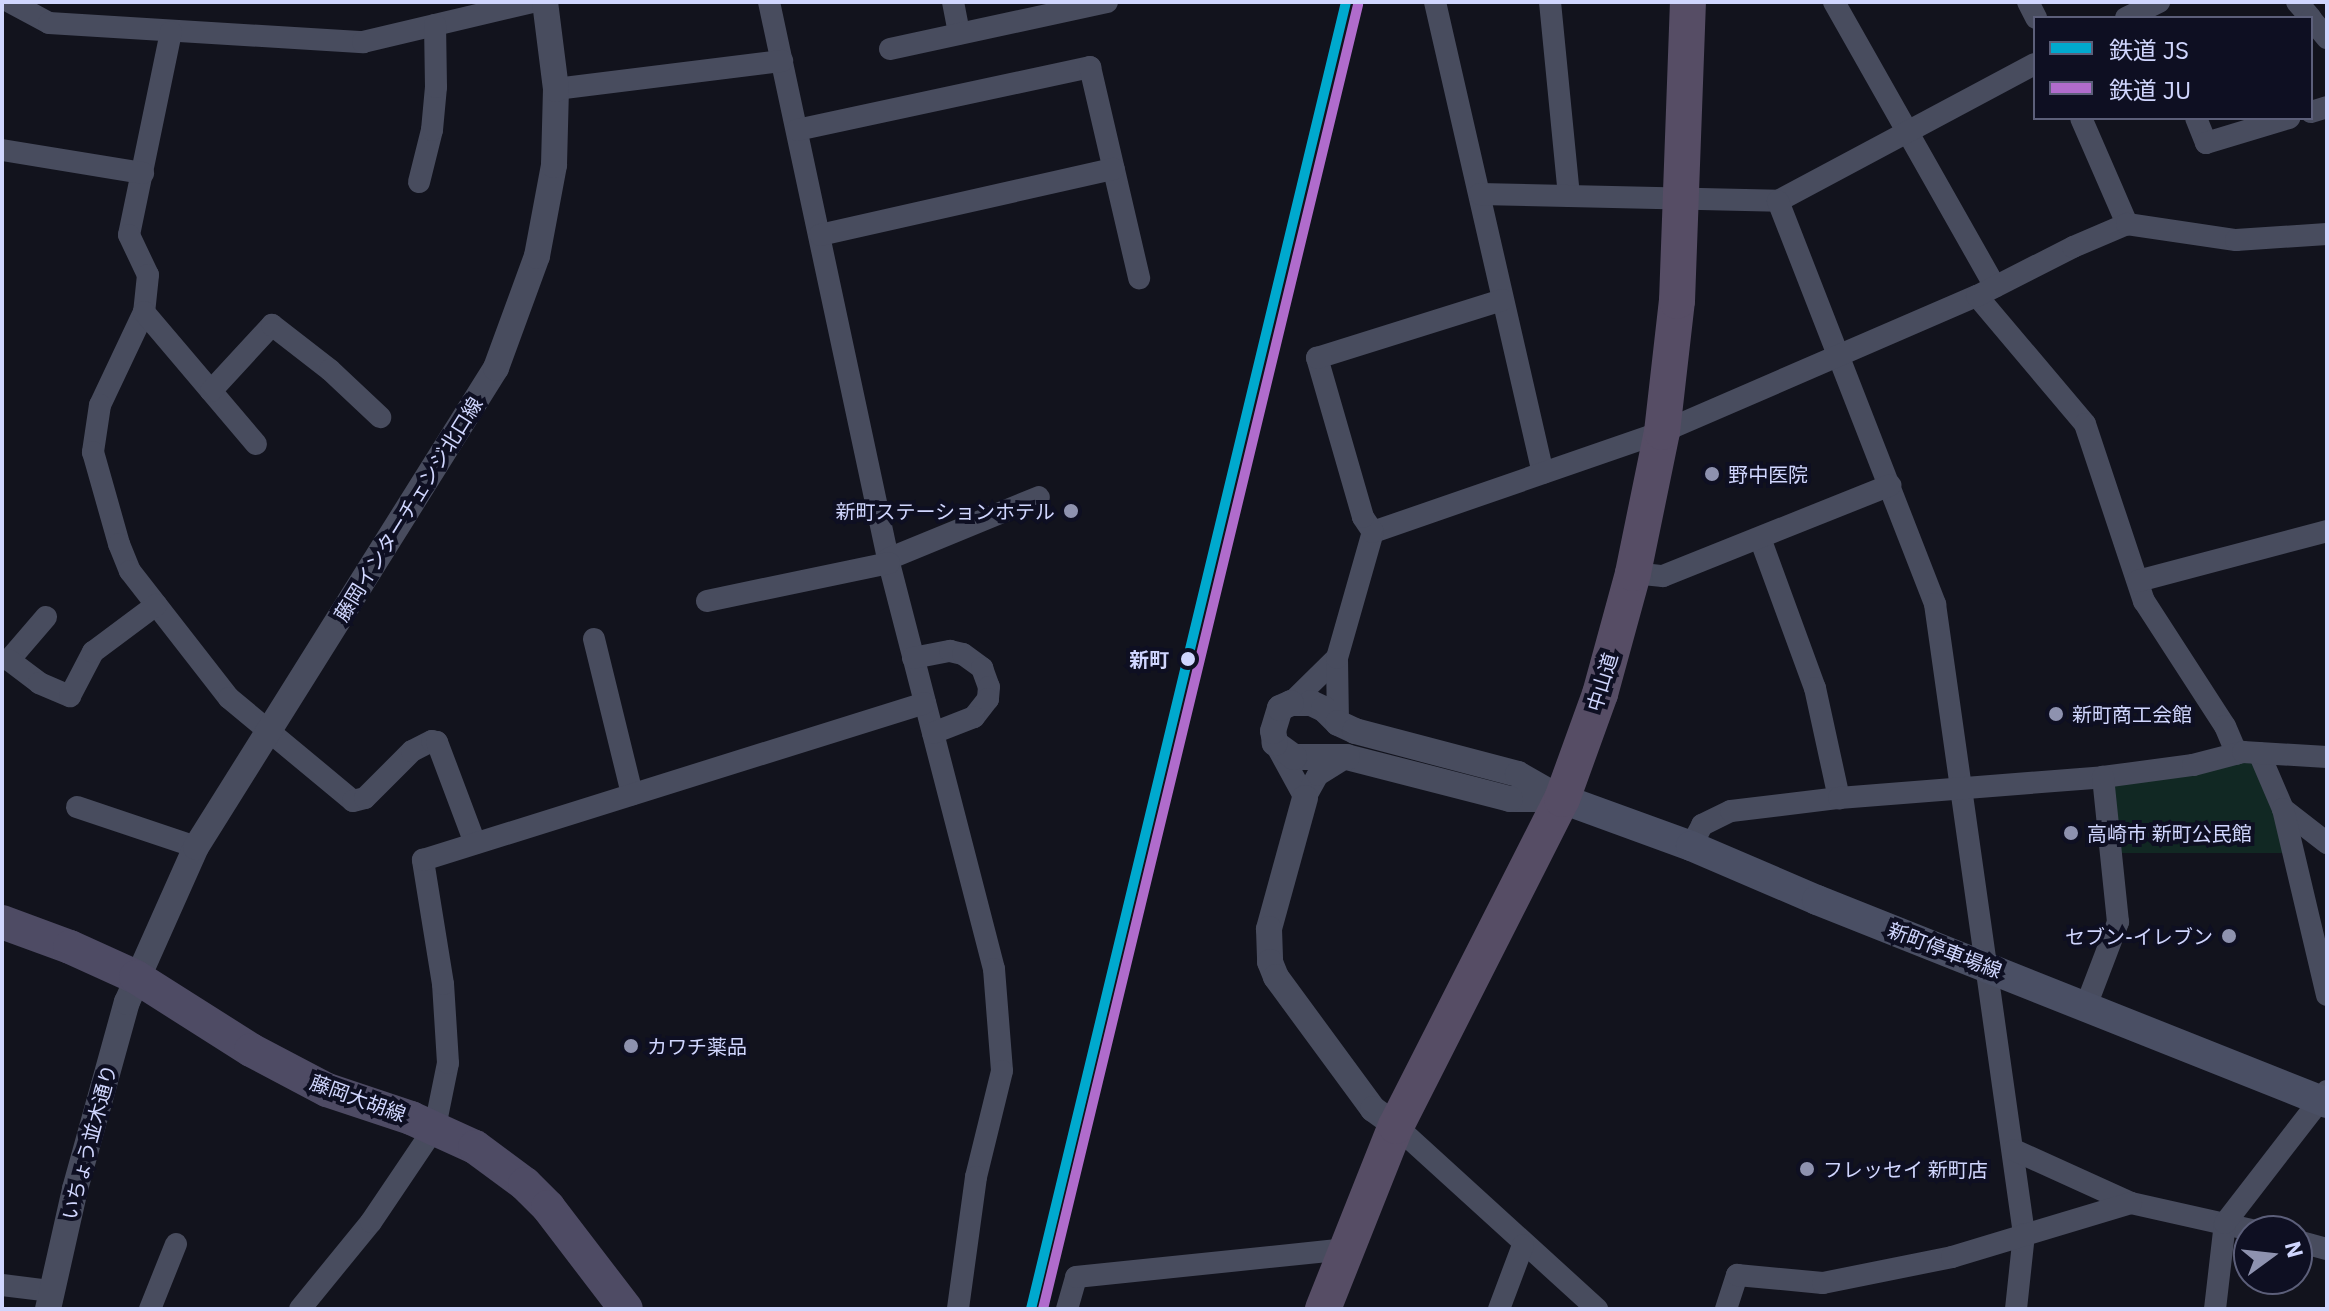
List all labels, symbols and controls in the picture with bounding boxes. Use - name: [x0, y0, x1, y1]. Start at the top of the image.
- legend: [2033, 16, 2313, 120]
- text: 鉄道 JS: [2109, 34, 2189, 66]
- text: 鉄道 JU: [2109, 74, 2191, 106]
- street label: 藤岡インターチェンジ北口線: [329, 392, 487, 626]
- place label: 野中医院: [1728, 462, 1808, 486]
- marker: 野中医院: [1703, 465, 1721, 483]
- place label: 新町ステーションホテル: [835, 499, 1055, 523]
- marker: 新町ステーションホテル: [1062, 502, 1080, 520]
- place label: 新町: [1129, 647, 1169, 671]
- marker: 新町: [1176, 647, 1200, 671]
- street label: 中山道: [1582, 650, 1622, 714]
- place label: 新町商工会館: [2072, 702, 2192, 726]
- marker: 新町商工会館: [2047, 705, 2065, 723]
- place label: 高崎市 新町公民館: [2087, 821, 2252, 845]
- marker: 高崎市 新町公民館: [2062, 824, 2080, 842]
- street label: 新町停車場線: [1885, 917, 2005, 983]
- place label: セブン-イレブン: [2065, 924, 2213, 948]
- marker: セブン-イレブン: [2220, 927, 2238, 945]
- place label: カワチ薬品: [647, 1034, 747, 1058]
- marker: カワチ薬品: [622, 1037, 640, 1055]
- street label: いちょう並木通り: [57, 1062, 121, 1222]
- street label: 藤岡大胡線: [307, 1070, 409, 1126]
- place label: フレッセイ 新町店: [1823, 1157, 1988, 1181]
- marker: フレッセイ 新町店: [1798, 1160, 1816, 1178]
- north arrow: [2233, 1215, 2313, 1295]
- text: N: [2279, 1238, 2311, 1261]

